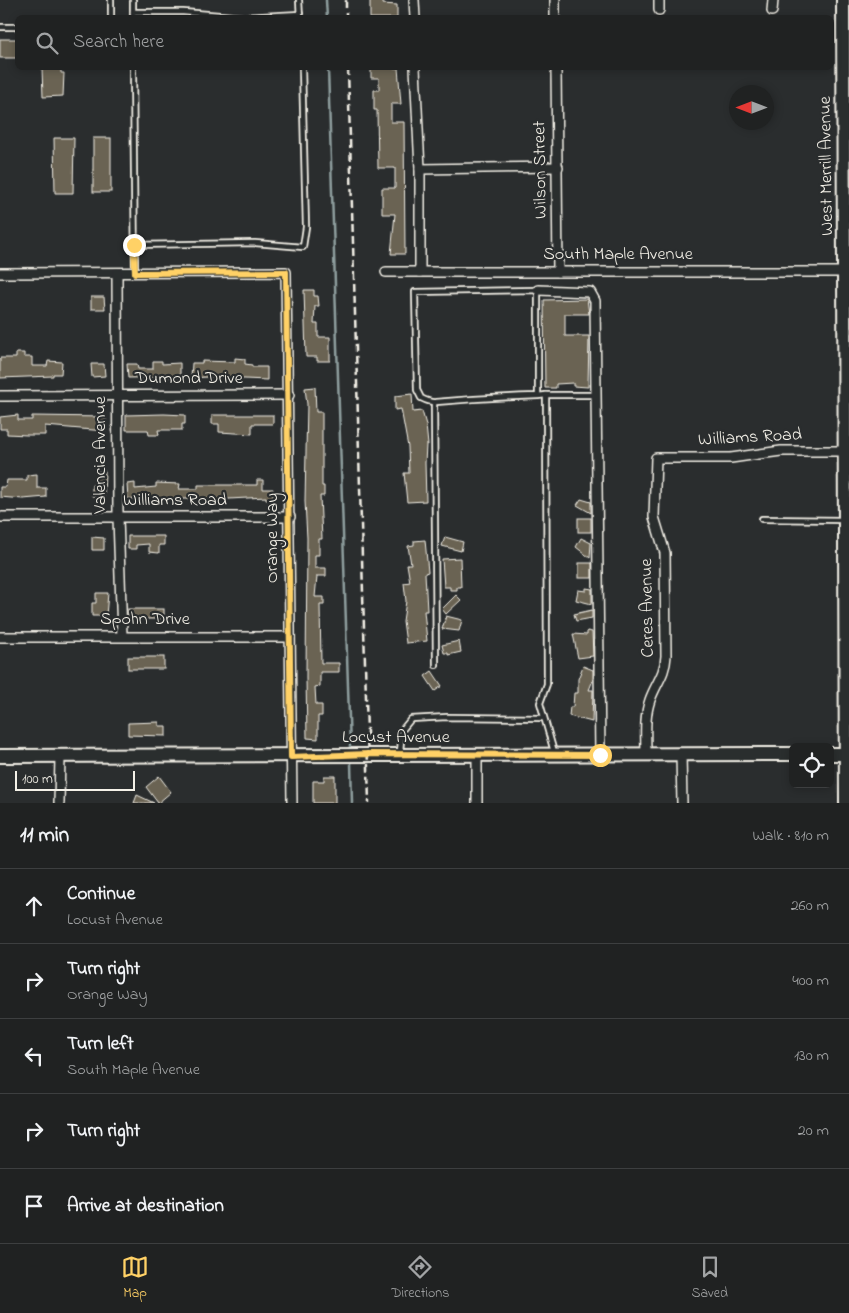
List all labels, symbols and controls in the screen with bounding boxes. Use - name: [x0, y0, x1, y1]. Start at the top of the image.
- search box: [15, 15, 834, 70]
- icon: search: [33, 29, 61, 57]
- text: Search here: [73, 29, 164, 56]
- north arrow: [729, 85, 774, 130]
- street label: West Merrill Avenue: [813, 95, 841, 236]
- street label: Wilson Street: [527, 121, 555, 219]
- route end: [123, 234, 146, 257]
- street label: South Maple Avenue: [543, 242, 694, 268]
- street label: Dumond Drive: [134, 366, 244, 392]
- street label: Valencia Avenue: [88, 395, 114, 515]
- street label: Williams Road: [697, 422, 803, 454]
- street label: Williams Road: [123, 488, 227, 514]
- street label: Orange Way: [260, 493, 287, 583]
- street label: Ceres Avenue: [634, 557, 662, 658]
- street label: Spohn Drive: [100, 607, 191, 633]
- street label: Locust Avenue: [342, 725, 451, 751]
- map controls: [789, 743, 834, 788]
- button: locate: [789, 743, 834, 788]
- route start: [589, 744, 612, 767]
- scale bar: [15, 768, 135, 791]
- text: 100 m: [22, 769, 53, 790]
- text: 11 min: [20, 821, 69, 851]
- text: Walk · 810 m: [752, 824, 829, 848]
- text: Continue: [67, 881, 135, 908]
- icon: ahead: [20, 892, 48, 920]
- text: 260 m: [791, 894, 829, 918]
- text: Locust Avenue: [67, 908, 163, 932]
- text: Turn right: [67, 956, 140, 983]
- icon: right: [20, 967, 48, 995]
- text: 400 m: [792, 969, 829, 993]
- text: Orange Way: [67, 983, 147, 1007]
- text: Turn left: [67, 1031, 134, 1058]
- icon: left: [20, 1042, 48, 1070]
- text: 130 m: [794, 1044, 829, 1068]
- text: South Maple Avenue: [67, 1058, 200, 1082]
- icon: right: [20, 1117, 48, 1145]
- text: Turn right: [67, 1118, 140, 1145]
- text: 20 m: [798, 1119, 829, 1143]
- icon: arrive: [20, 1192, 48, 1220]
- text: Arrive at destination: [67, 1193, 224, 1220]
- tab: Map: [121, 1253, 149, 1304]
- tab: Directions: [391, 1253, 449, 1304]
- tab: Saved: [691, 1253, 728, 1304]

